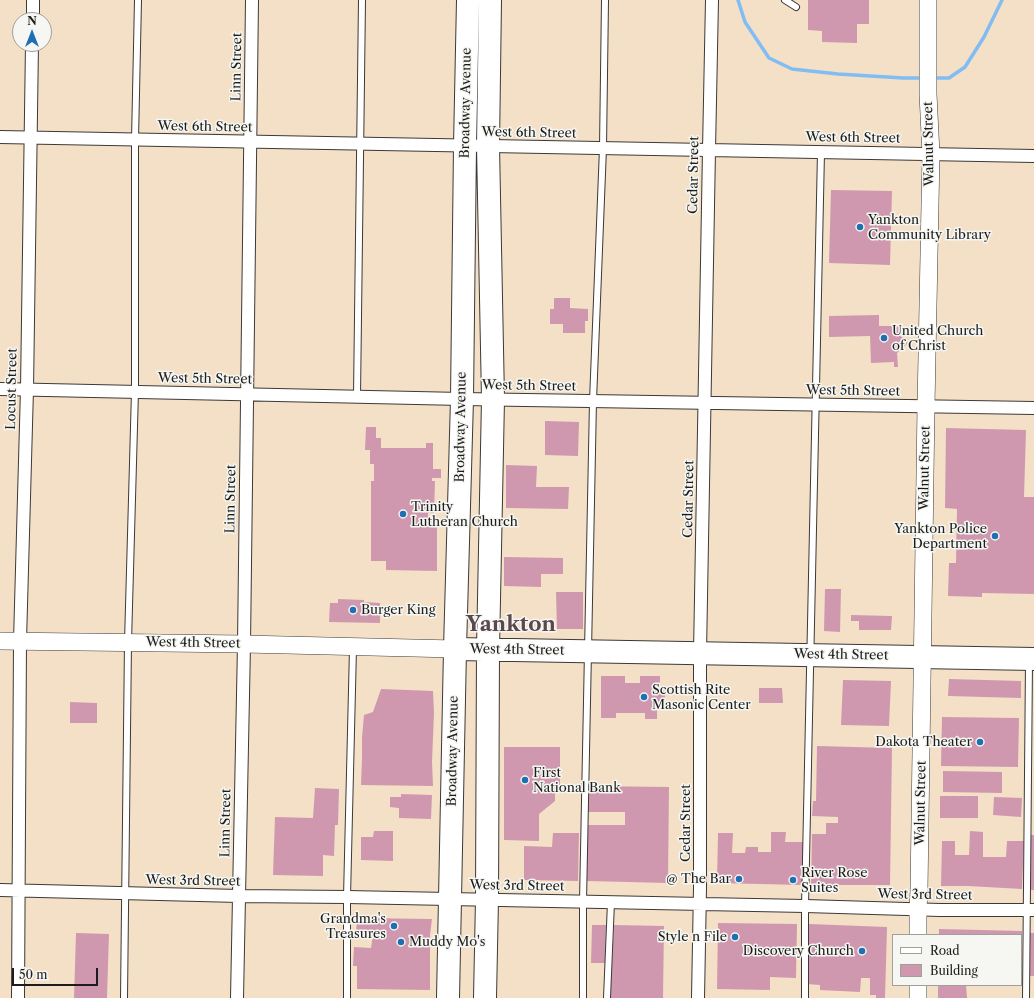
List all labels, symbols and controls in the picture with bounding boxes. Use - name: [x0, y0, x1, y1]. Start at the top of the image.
- north arrow: [12, 12, 52, 52]
- text: N: [27, 14, 37, 28]
- street label: Linn Street: [229, 32, 245, 102]
- street label: Broadway Avenue: [457, 47, 475, 159]
- street label: Walnut Street: [920, 101, 938, 187]
- street label: West 6th Street: [158, 118, 252, 136]
- street label: West 6th Street: [482, 124, 576, 142]
- street label: West 6th Street: [806, 129, 900, 147]
- street label: Cedar Street: [686, 136, 702, 214]
- place label: Yankton Community Library: [868, 212, 991, 243]
- marker: Yankton Community Library: [855, 222, 865, 232]
- place label: United Church of Christ: [892, 323, 983, 354]
- marker: United Church of Christ: [879, 333, 889, 343]
- street label: Locust Street: [3, 348, 21, 430]
- street label: West 5th Street: [158, 370, 252, 388]
- street label: Broadway Avenue: [452, 371, 470, 483]
- street label: West 5th Street: [482, 377, 576, 395]
- street label: West 5th Street: [806, 382, 900, 400]
- street label: Walnut Street: [916, 425, 934, 511]
- street label: Cedar Street: [681, 460, 697, 538]
- street label: Linn Street: [223, 464, 239, 534]
- place label: Trinity Lutheran Church: [411, 499, 518, 530]
- marker: Trinity Lutheran Church: [398, 509, 408, 519]
- place label: Yankton Police Department: [894, 521, 987, 552]
- marker: Yankton Police Department: [990, 531, 1000, 541]
- place label: Burger King: [361, 602, 436, 618]
- marker: Burger King: [348, 605, 358, 615]
- district label: Yankton: [466, 612, 556, 638]
- street label: West 4th Street: [146, 634, 240, 652]
- street label: West 4th Street: [470, 641, 564, 659]
- street label: West 4th Street: [794, 646, 888, 664]
- place label: Scottish Rite Masonic Center: [652, 682, 751, 713]
- marker: Scottish Rite Masonic Center: [639, 692, 649, 702]
- street label: Broadway Avenue: [444, 695, 462, 807]
- place label: Dakota Theater: [875, 734, 972, 750]
- marker: Dakota Theater: [975, 737, 985, 747]
- street label: Walnut Street: [912, 760, 930, 846]
- place label: First National Bank: [533, 765, 621, 796]
- marker: First National Bank: [520, 775, 530, 785]
- street label: Cedar Street: [678, 784, 694, 862]
- street label: Linn Street: [218, 788, 234, 858]
- place label: River Rose Suites: [801, 865, 868, 896]
- place label: @ The Bar: [666, 871, 731, 887]
- street label: West 3rd Street: [146, 872, 240, 890]
- marker: @ The Bar: [734, 874, 744, 884]
- marker: River Rose Suites: [788, 875, 798, 885]
- street label: West 3rd Street: [470, 877, 564, 895]
- street label: West 3rd Street: [878, 886, 972, 904]
- place label: Grandma's Treasures: [320, 911, 386, 942]
- marker: Grandma's Treasures: [389, 921, 399, 931]
- place label: Style n File: [658, 929, 727, 945]
- marker: Style n File: [730, 932, 740, 942]
- place label: Muddy Mo's: [409, 934, 485, 950]
- legend: [892, 934, 1022, 986]
- marker: Muddy Mo's: [396, 937, 406, 947]
- place label: Discovery Church: [743, 943, 854, 959]
- text: Road: [930, 943, 960, 958]
- marker: Discovery Church: [857, 946, 867, 956]
- scale bar: [14, 960, 100, 986]
- text: Building: [930, 963, 978, 978]
- text: 50 m: [19, 967, 48, 982]

